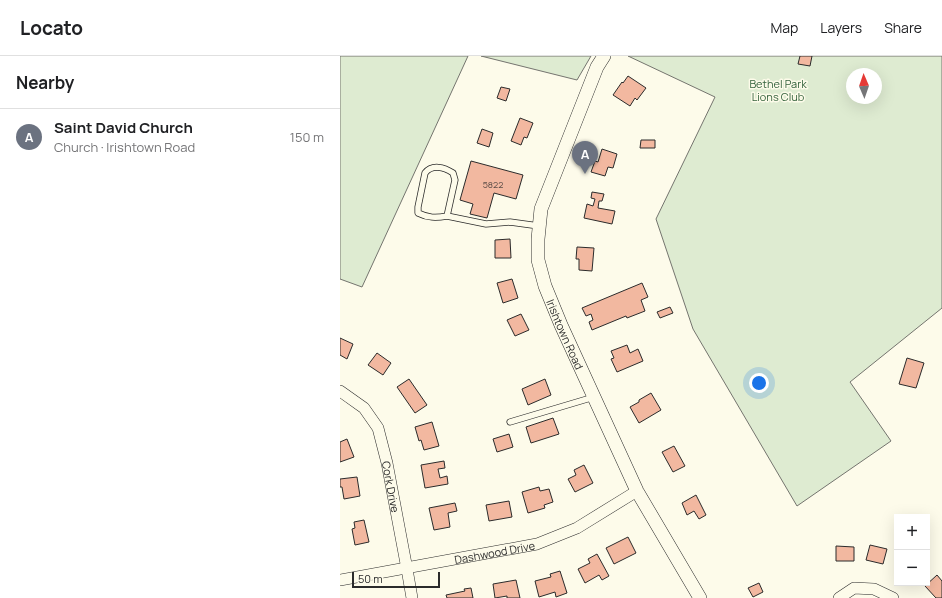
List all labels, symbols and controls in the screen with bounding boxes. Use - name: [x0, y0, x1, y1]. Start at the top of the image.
- text: Locato: [20, 15, 83, 41]
- text: Map: [770, 18, 798, 37]
- text: Layers: [820, 18, 862, 37]
- text: Share: [884, 18, 922, 37]
- north arrow: [846, 68, 882, 104]
- text: Nearby: [16, 71, 74, 94]
- park label: Bethel Park Lions Club: [749, 76, 807, 104]
- text: Saint David Church: [54, 117, 193, 138]
- text: A: [25, 128, 33, 146]
- text: 150 m: [290, 128, 324, 146]
- text: Church · Irishtown Road: [54, 138, 195, 156]
- pin: A: [572, 141, 598, 174]
- house number: 5822: [483, 178, 503, 191]
- street label: Irishtown Road: [544, 297, 588, 372]
- your location: [749, 373, 769, 393]
- street label: Cork Drive: [379, 460, 404, 514]
- map controls: [894, 514, 930, 586]
- button: +: [894, 514, 930, 550]
- street label: Dashwood Drive: [453, 537, 536, 566]
- button: −: [894, 550, 930, 586]
- scale bar: [352, 570, 440, 589]
- text: 50 m: [358, 571, 383, 586]

